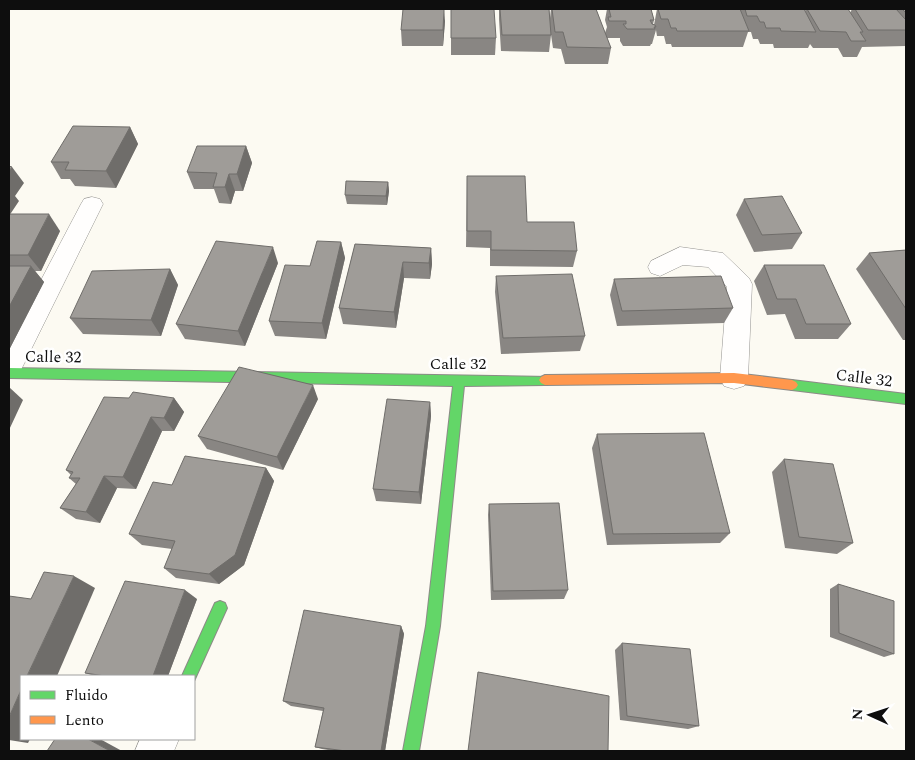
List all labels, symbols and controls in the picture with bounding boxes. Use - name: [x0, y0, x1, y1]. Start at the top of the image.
- street label: Calle 32: [25, 345, 81, 369]
- street label: Calle 32: [430, 352, 486, 376]
- street label: Calle 32: [834, 363, 894, 393]
- legend: [20, 675, 195, 740]
- text: Fluido: [65, 684, 108, 707]
- north arrow: [845, 690, 895, 740]
- text: N: [847, 708, 868, 721]
- text: Lento: [65, 709, 104, 732]

